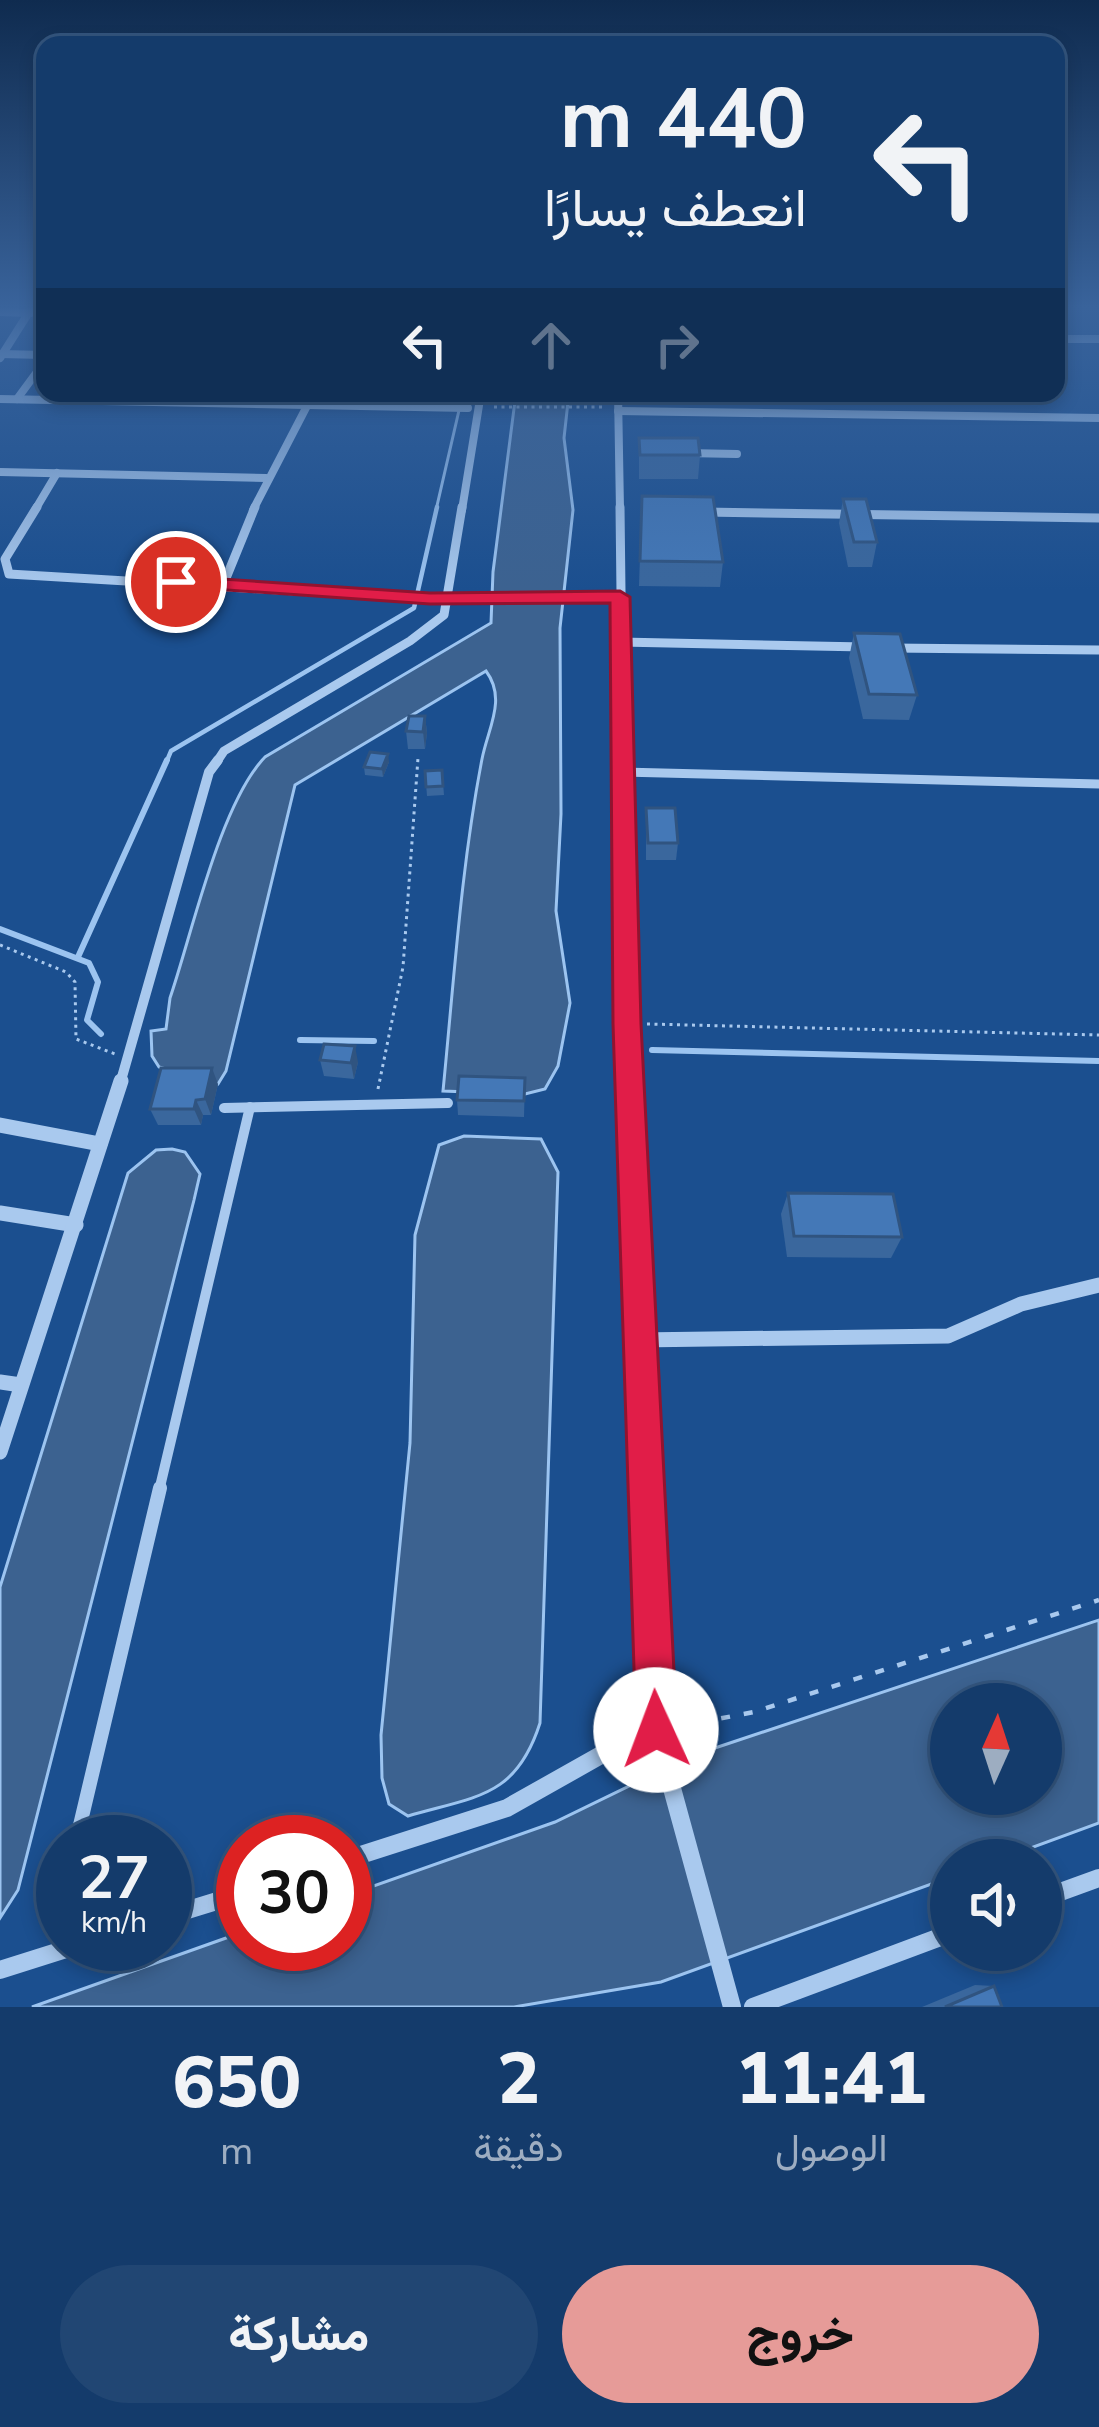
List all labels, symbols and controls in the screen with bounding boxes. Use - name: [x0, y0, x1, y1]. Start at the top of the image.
- text: 440 m: [559, 62, 807, 177]
- icon: left: [849, 84, 1005, 240]
- text: انعطف يسارًا: [544, 171, 807, 245]
- icon: left: [392, 312, 458, 378]
- icon: ahead: [518, 312, 584, 378]
- icon: right: [644, 312, 710, 378]
- pin: [125, 531, 227, 633]
- icon: arrive: [143, 549, 209, 615]
- position arrow: [593, 1667, 719, 1793]
- north arrow: [930, 1683, 1062, 1815]
- map controls: [930, 1683, 1062, 1971]
- speed limit sign: 30: [216, 1815, 372, 1971]
- text: 27: [78, 1837, 150, 1919]
- button: sound: [930, 1839, 1062, 1971]
- text: km/h: [81, 1902, 147, 1943]
- text: 2: [497, 2030, 540, 2128]
- text: 11:41: [736, 2030, 927, 2128]
- text: 650: [172, 2034, 302, 2132]
- text: دقيقة: [473, 2122, 564, 2175]
- text: الوصول: [775, 2122, 888, 2175]
- text: m: [220, 2125, 253, 2178]
- button: مشاركة: [60, 2265, 538, 2403]
- button: خروج: [562, 2265, 1039, 2403]

